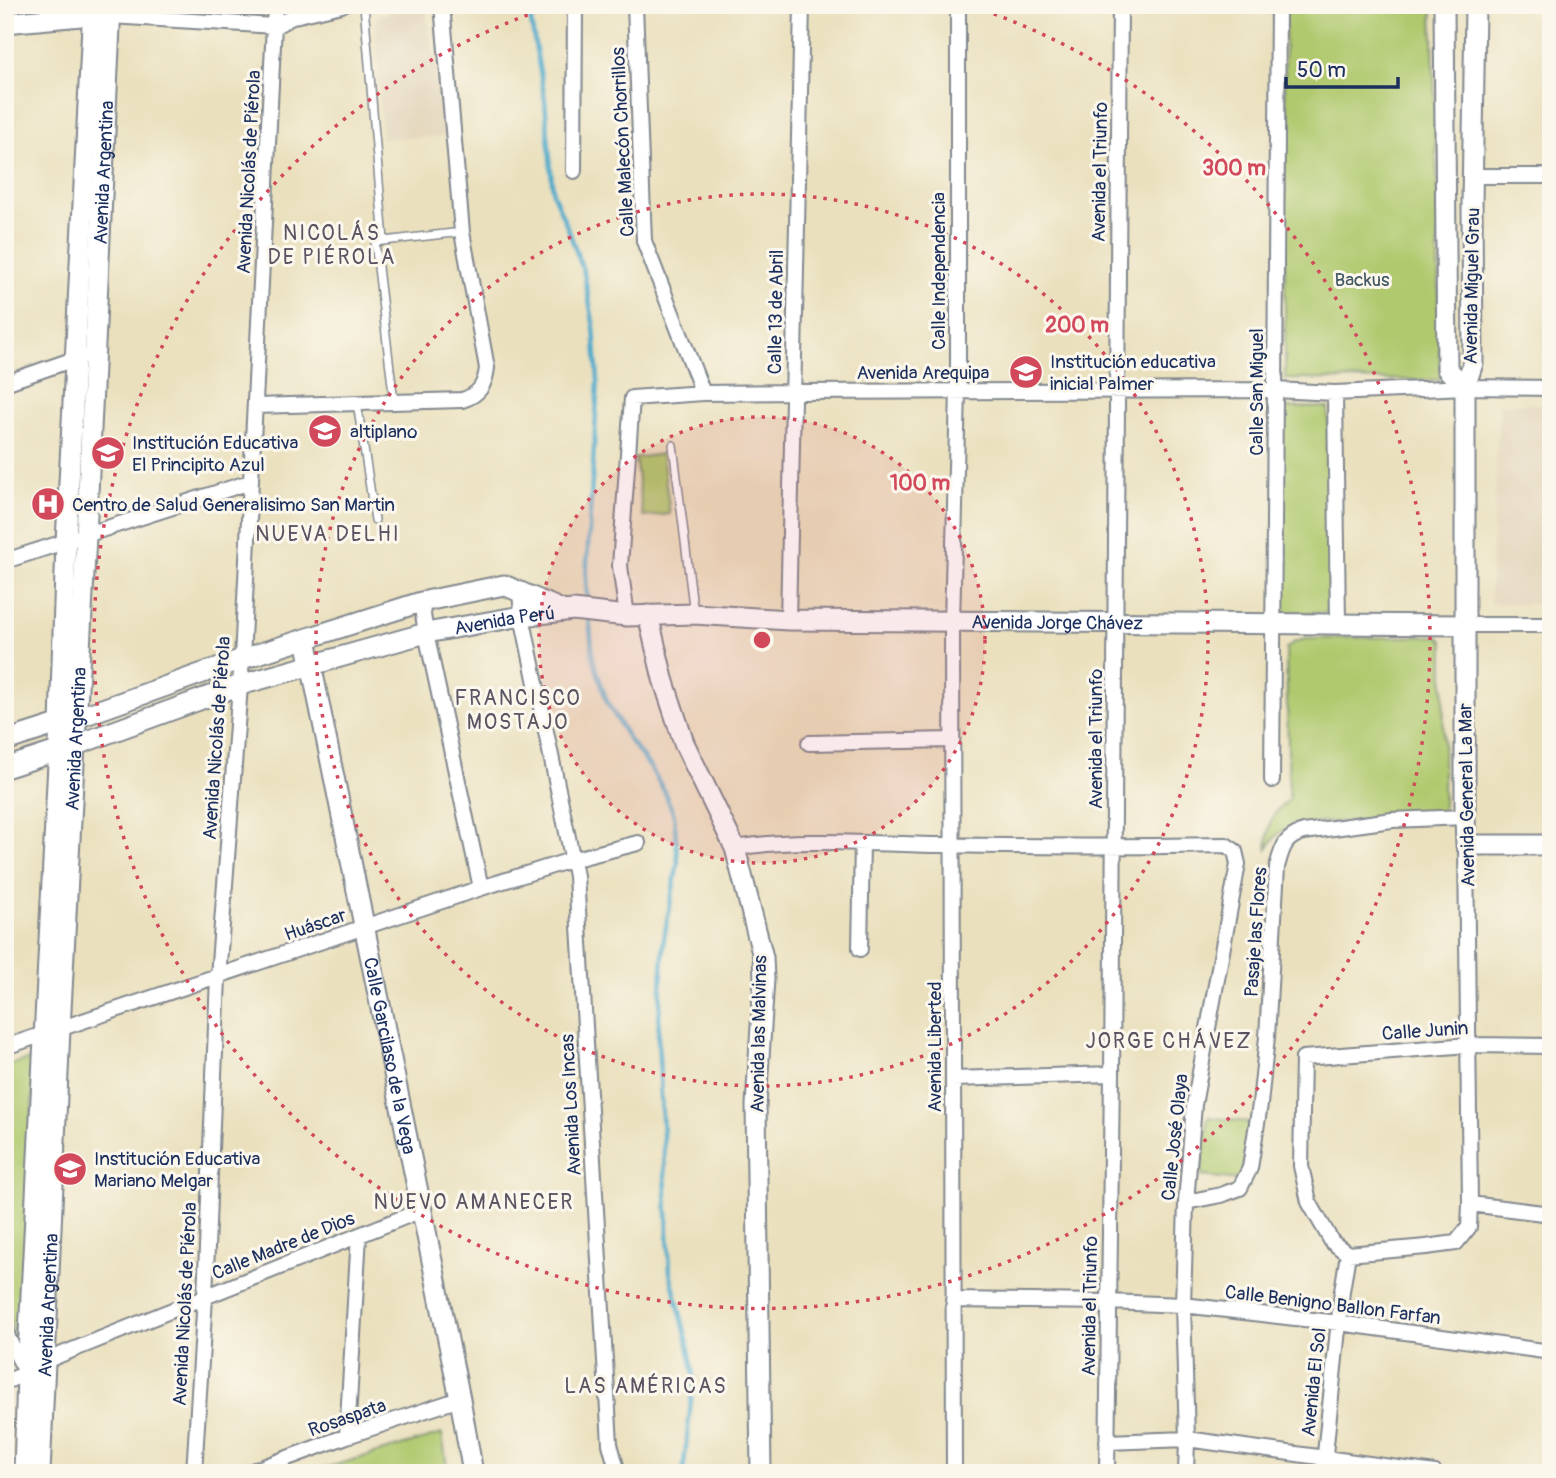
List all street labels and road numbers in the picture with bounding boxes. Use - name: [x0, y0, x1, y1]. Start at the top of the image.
- street label: Calle Malecón Chorrillos: [606, 46, 640, 237]
- street label: Avenida Nicolás de Piérola: [232, 69, 266, 275]
- street label: Avenida Argentina: [89, 100, 119, 245]
- street label: Avenida el Triunfo: [1087, 102, 1113, 242]
- street label: Calle Independencia: [927, 192, 951, 350]
- street label: Avenida Miguel Grau: [1459, 207, 1485, 365]
- street label: Calle 13 de Abril: [763, 250, 789, 375]
- street label: Calle San Miguel: [1245, 328, 1269, 456]
- street label: Avenida Arequipa: [857, 361, 990, 385]
- street label: Avenida Perú: [452, 601, 556, 641]
- street label: Avenida Jorge Chávez: [971, 610, 1143, 636]
- street label: Avenida Nicolás de Piérola: [198, 635, 236, 841]
- street label: Avenida Argentina: [61, 666, 92, 811]
- street label: Avenida el Triunfo: [1084, 669, 1108, 809]
- street label: Avenida General La Mar: [1453, 703, 1481, 887]
- street label: Pasaje las Flores: [1239, 866, 1273, 998]
- street label: Huáscar: [281, 903, 350, 947]
- street label: Avenida las Malvinas: [746, 954, 772, 1113]
- street label: Calle Garcilaso de la Vega: [358, 955, 421, 1156]
- street label: Avenida Liberted: [923, 981, 947, 1113]
- street label: Calle Junin: [1381, 1016, 1469, 1046]
- street label: Avenida Los Incas: [555, 1033, 587, 1176]
- street label: Calle José Olaya: [1156, 1072, 1194, 1202]
- street label: Avenida Nicolás de Piérola: [168, 1201, 202, 1407]
- street label: Calle Madre de Dios: [209, 1206, 359, 1285]
- street label: Avenida Argentina: [33, 1233, 64, 1378]
- street label: Avenida el Triunfo: [1077, 1236, 1103, 1376]
- street label: Calle Benigno Ballon Farfan: [1224, 1280, 1442, 1330]
- street label: Avenida El Sol: [1296, 1326, 1332, 1438]
- street label: Rosaspata: [305, 1393, 390, 1442]

